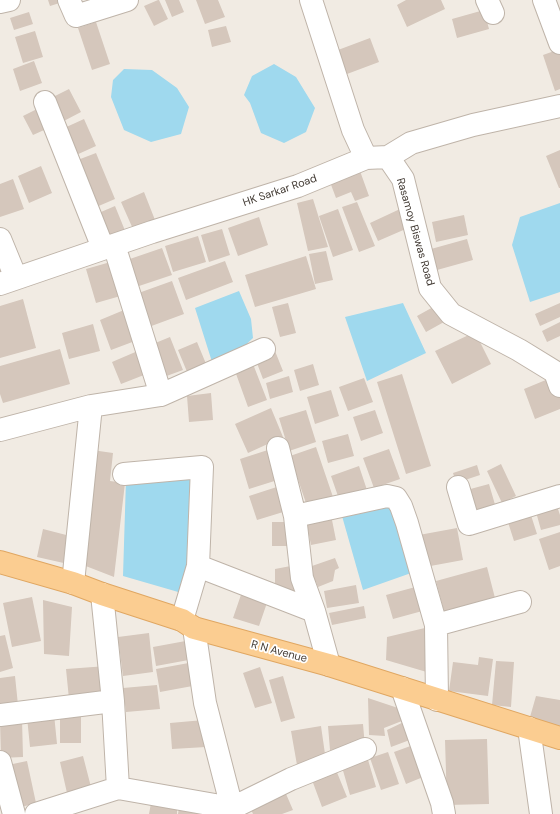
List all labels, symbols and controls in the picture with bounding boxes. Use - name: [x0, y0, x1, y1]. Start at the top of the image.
- street label: HK Sarkar Road: [241, 172, 319, 210]
- street label: Rasamoy Biswas Road: [393, 177, 437, 287]
- street label: R N Avenue: [250, 638, 308, 666]

